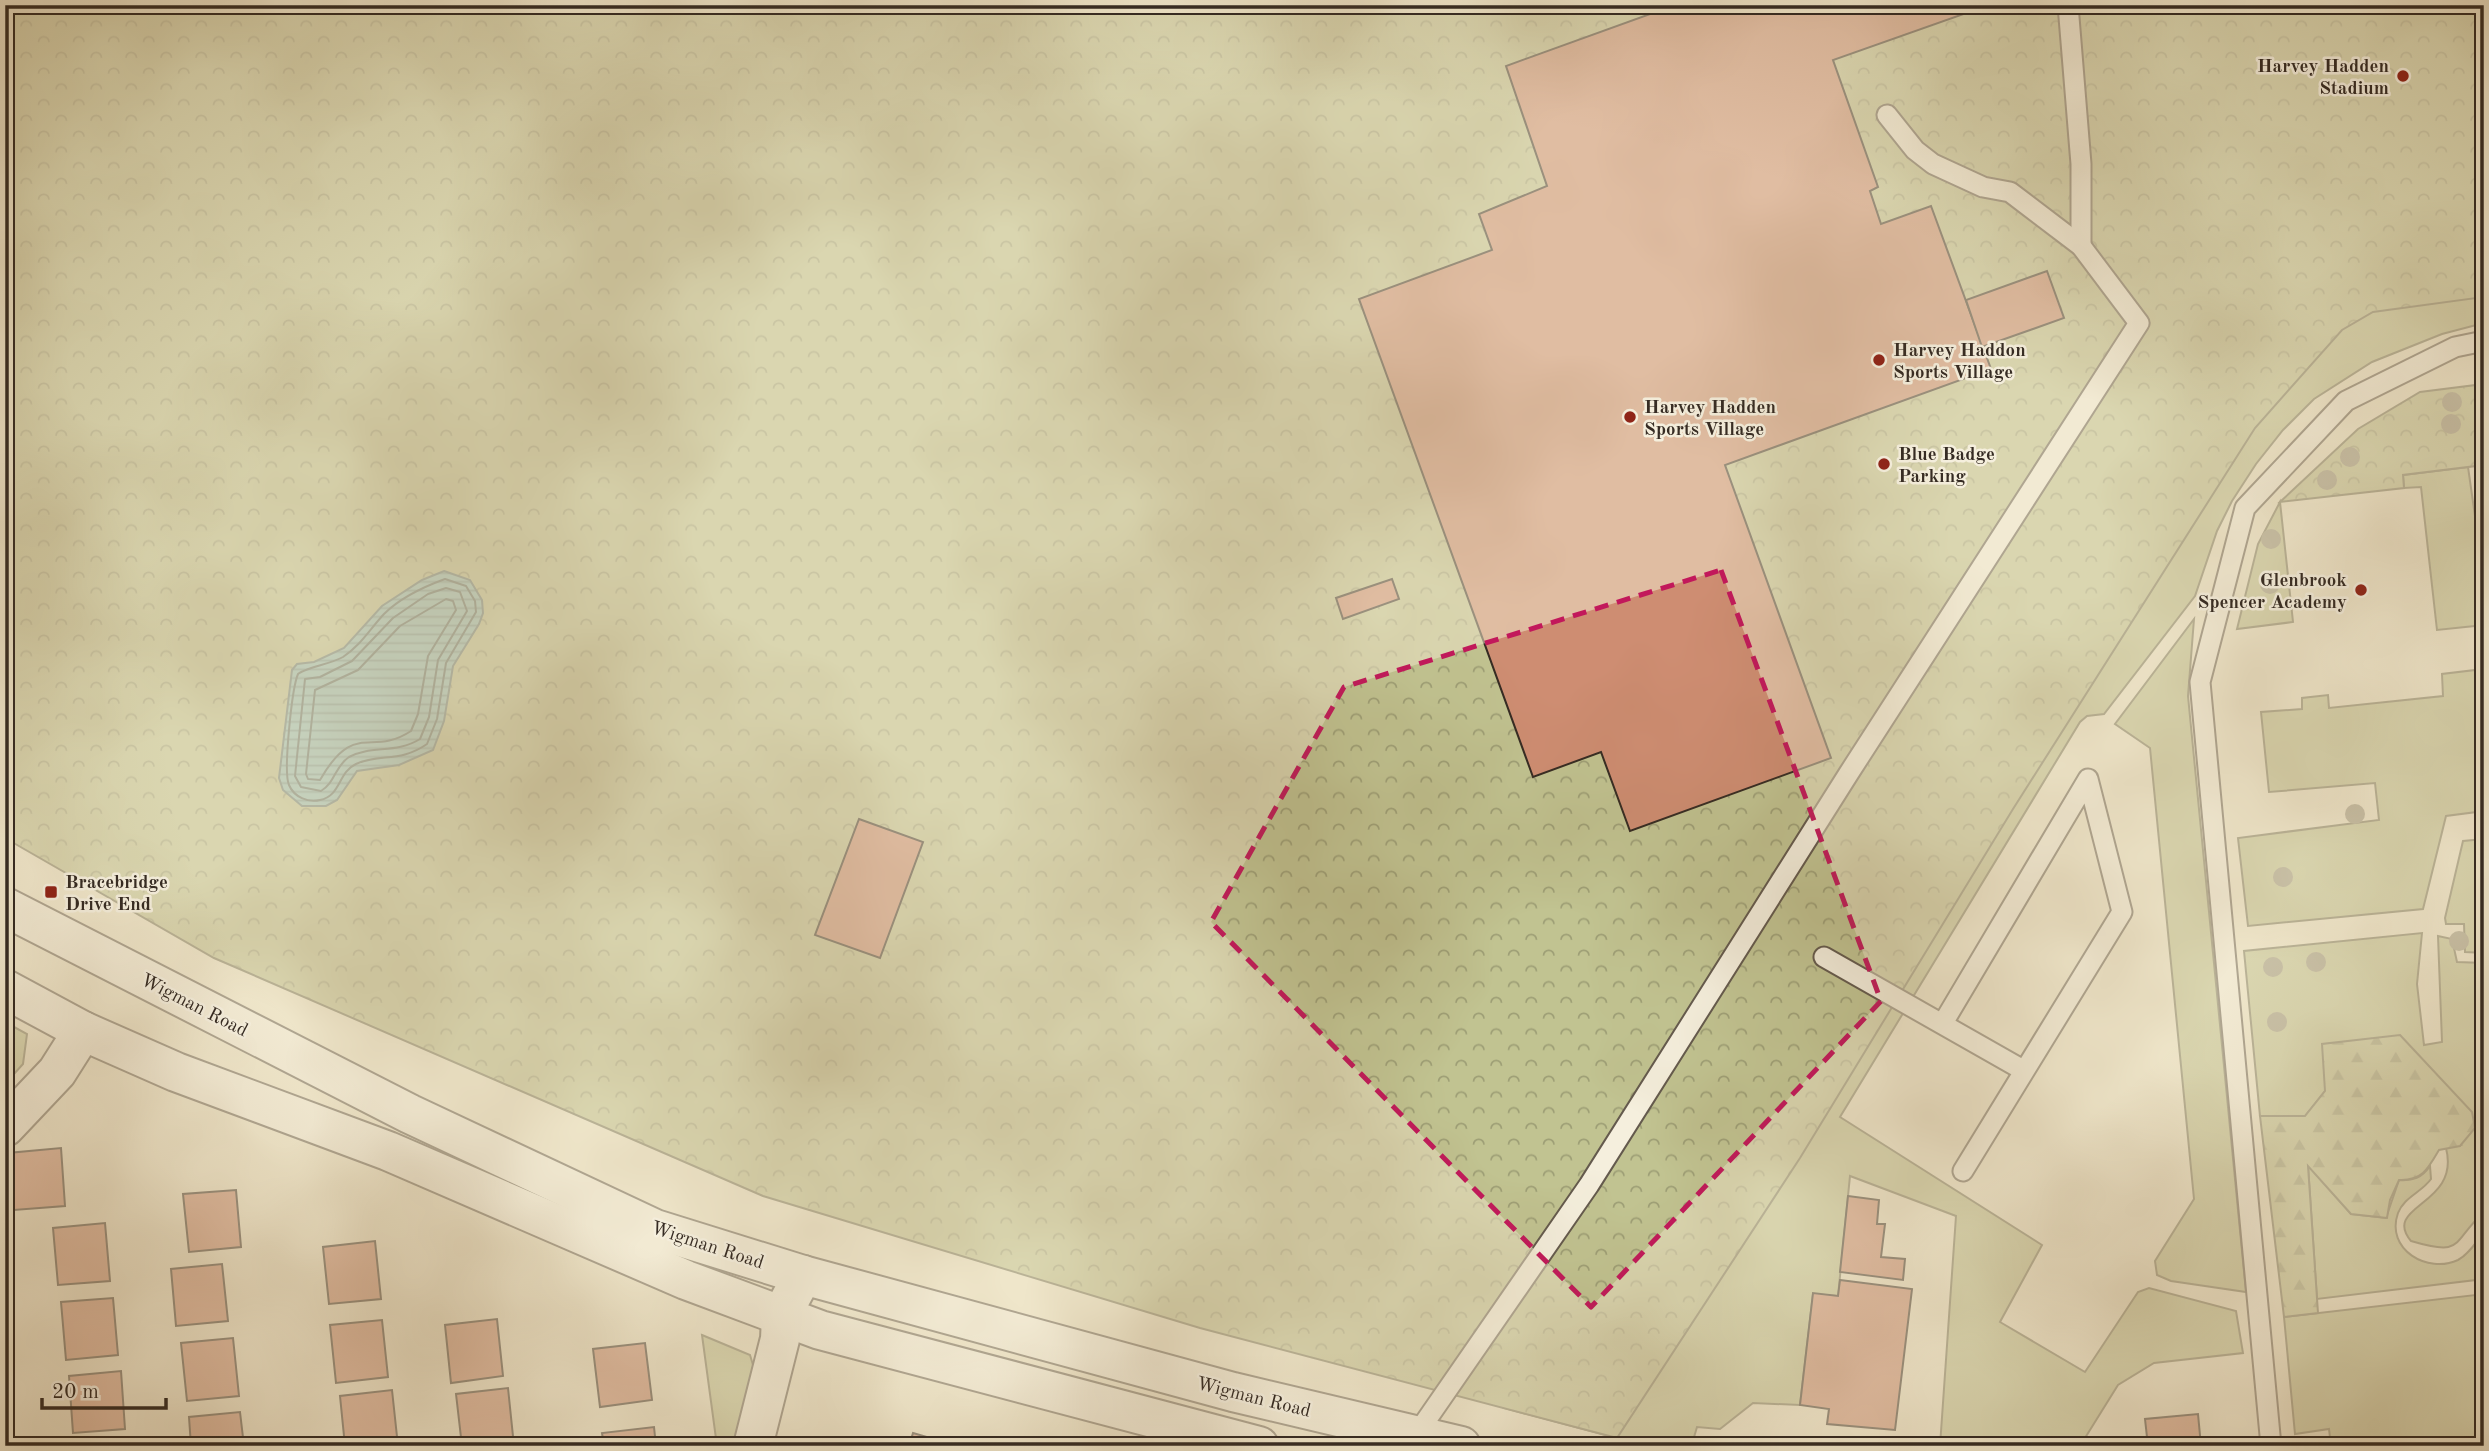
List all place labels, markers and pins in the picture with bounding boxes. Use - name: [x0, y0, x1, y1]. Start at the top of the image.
- place label: Harvey Hadden Stadium: [2257, 58, 2389, 99]
- marker: Harvey Hadden Stadium: [2395, 68, 2411, 84]
- place label: Harvey Haddon Sports Village: [1893, 342, 2026, 383]
- marker: Harvey Haddon Sports Village: [1871, 352, 1887, 368]
- place label: Harvey Hadden Sports Village: [1644, 399, 1776, 440]
- marker: Harvey Hadden Sports Village: [1622, 409, 1638, 425]
- place label: Blue Badge Parking: [1898, 446, 1995, 487]
- marker: Blue Badge Parking: [1876, 456, 1892, 472]
- place label: Glenbrook Spencer Academy: [2197, 572, 2347, 613]
- marker: Glenbrook Spencer Academy: [2353, 582, 2369, 598]
- place label: Bracebridge Drive End: [65, 874, 168, 915]
- marker: Bracebridge Drive End: [43, 884, 59, 900]

